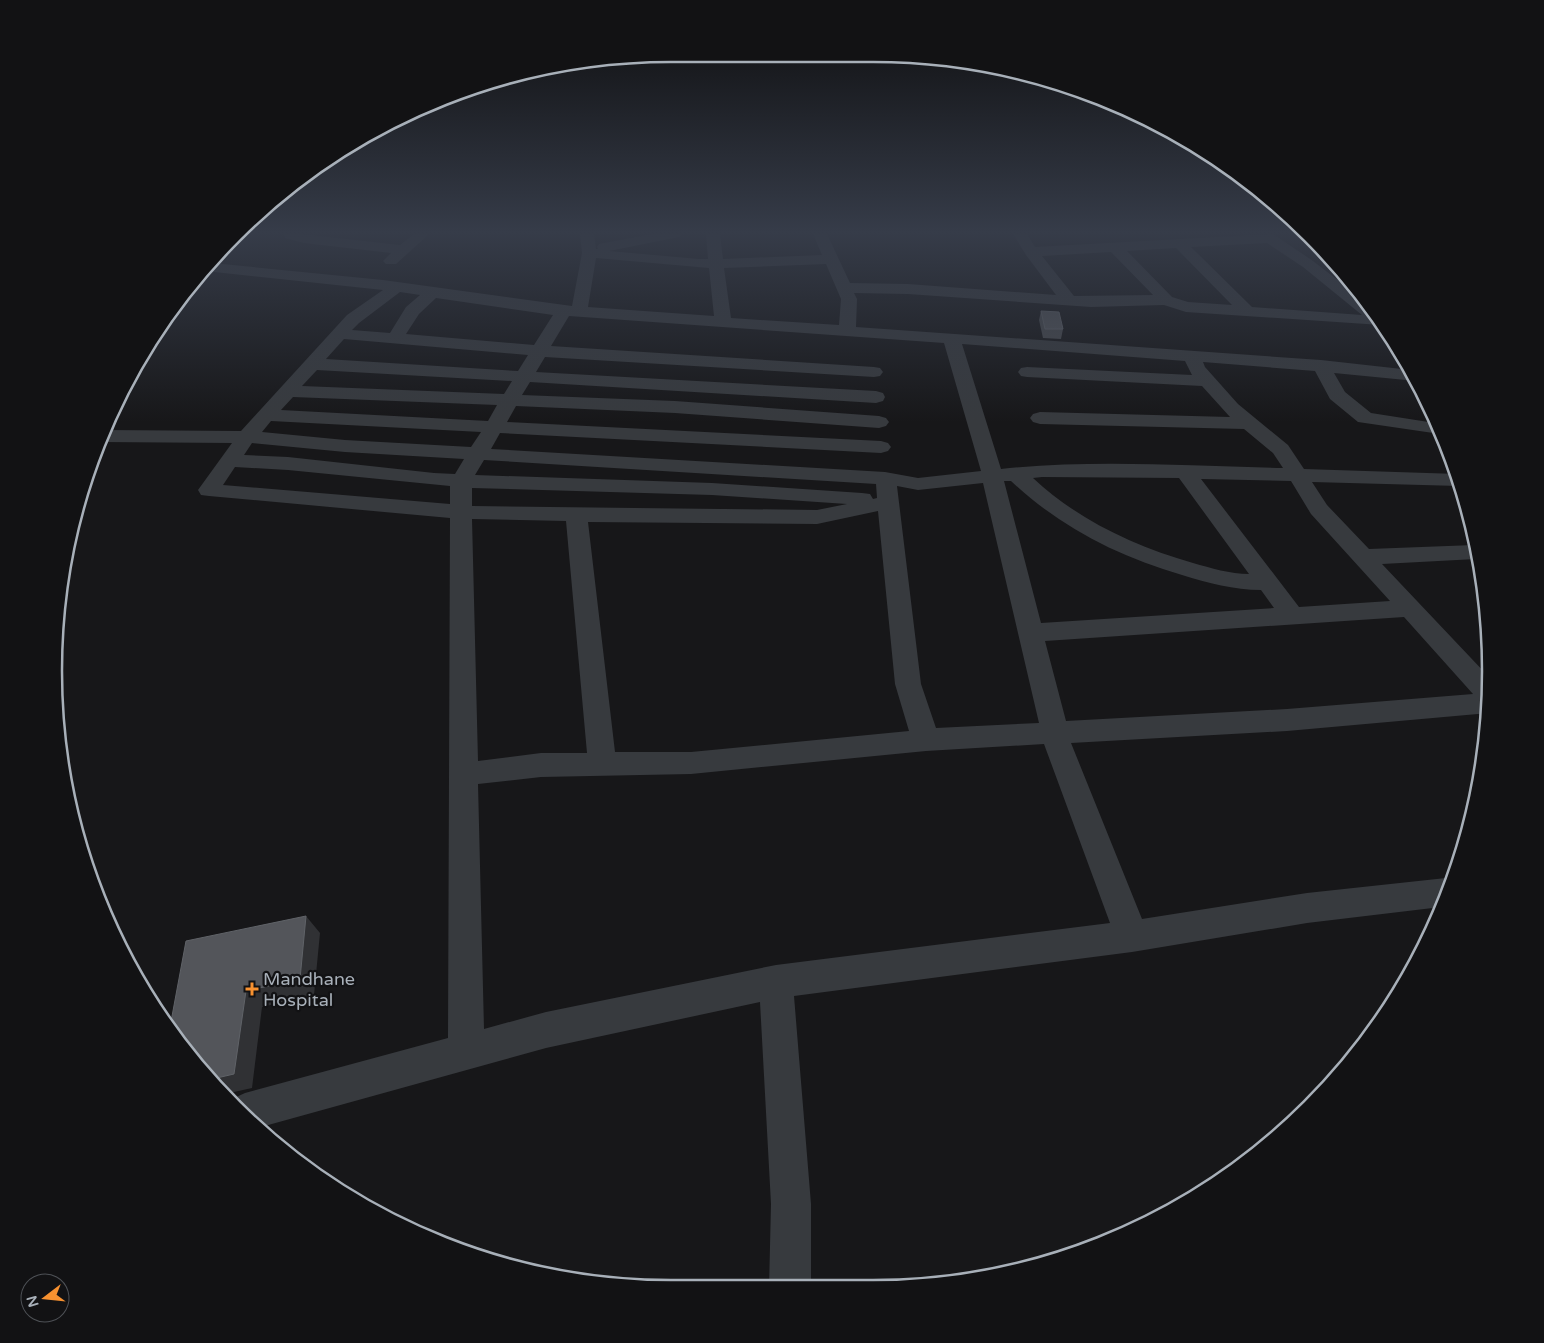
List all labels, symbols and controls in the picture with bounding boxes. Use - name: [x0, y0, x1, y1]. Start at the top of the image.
- place label: Mandhane Hospital: [263, 968, 355, 1011]
- marker: Mandhane Hospital: [245, 982, 259, 996]
- north arrow: [20, 1273, 70, 1323]
- text: N: [23, 1294, 43, 1309]

